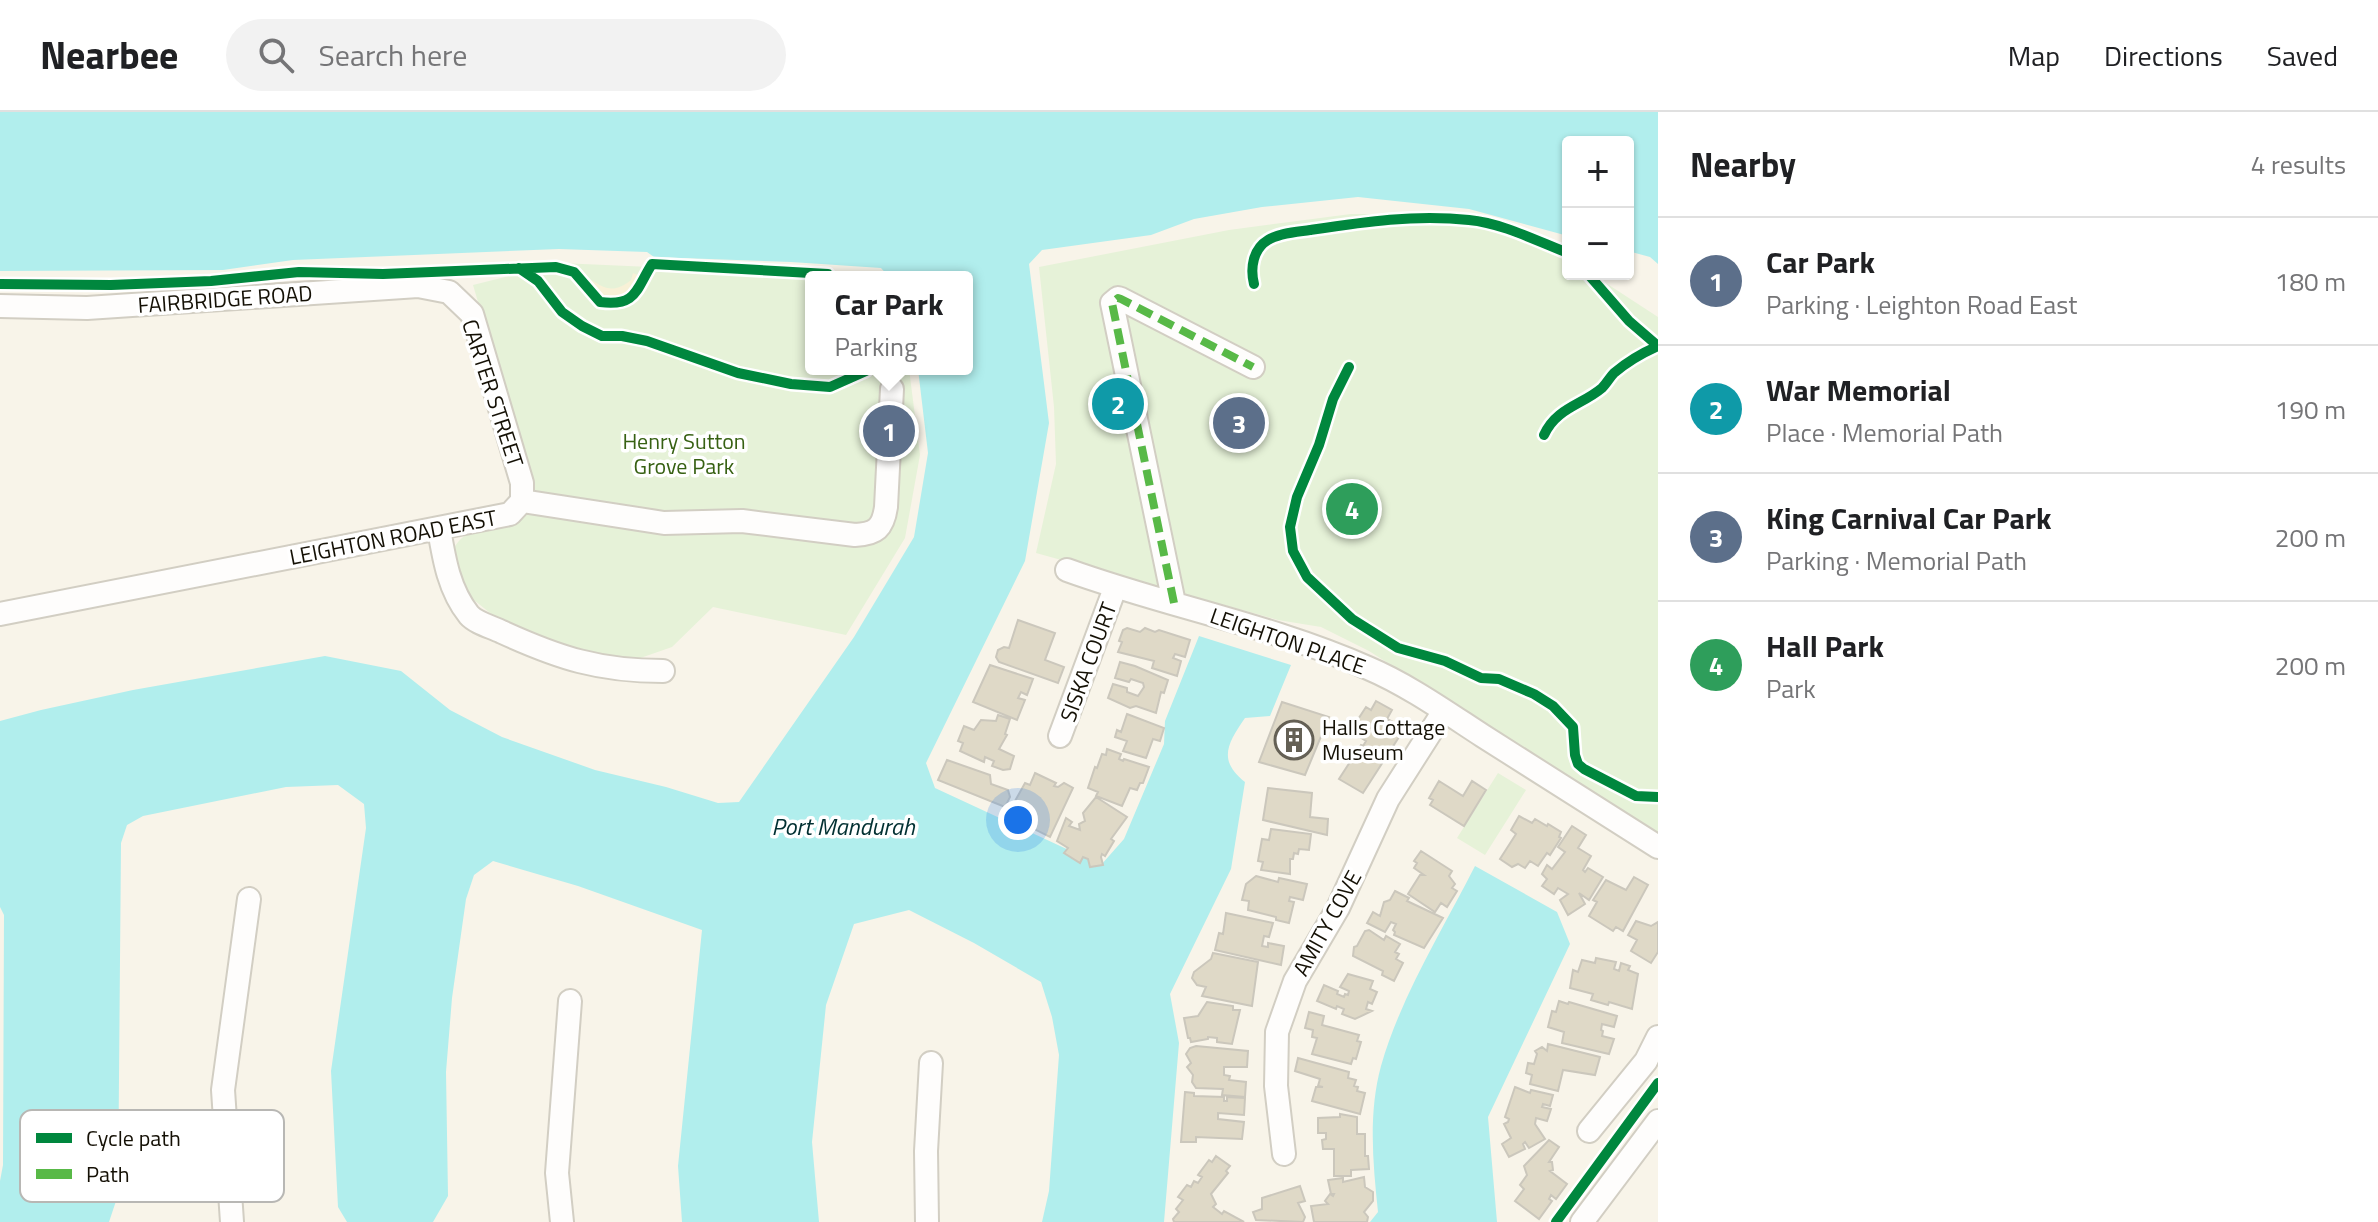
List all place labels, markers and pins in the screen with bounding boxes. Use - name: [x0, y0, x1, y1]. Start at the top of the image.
- pin: 2: [1092, 374, 1144, 434]
- pin: 3: [1213, 393, 1265, 453]
- pin: 1: [863, 401, 915, 461]
- pin: 4: [1326, 479, 1378, 539]
- place label: Halls Cottage Museum: [1322, 710, 1445, 769]
- building icon: Halls Cottage Museum: [1273, 719, 1315, 761]

